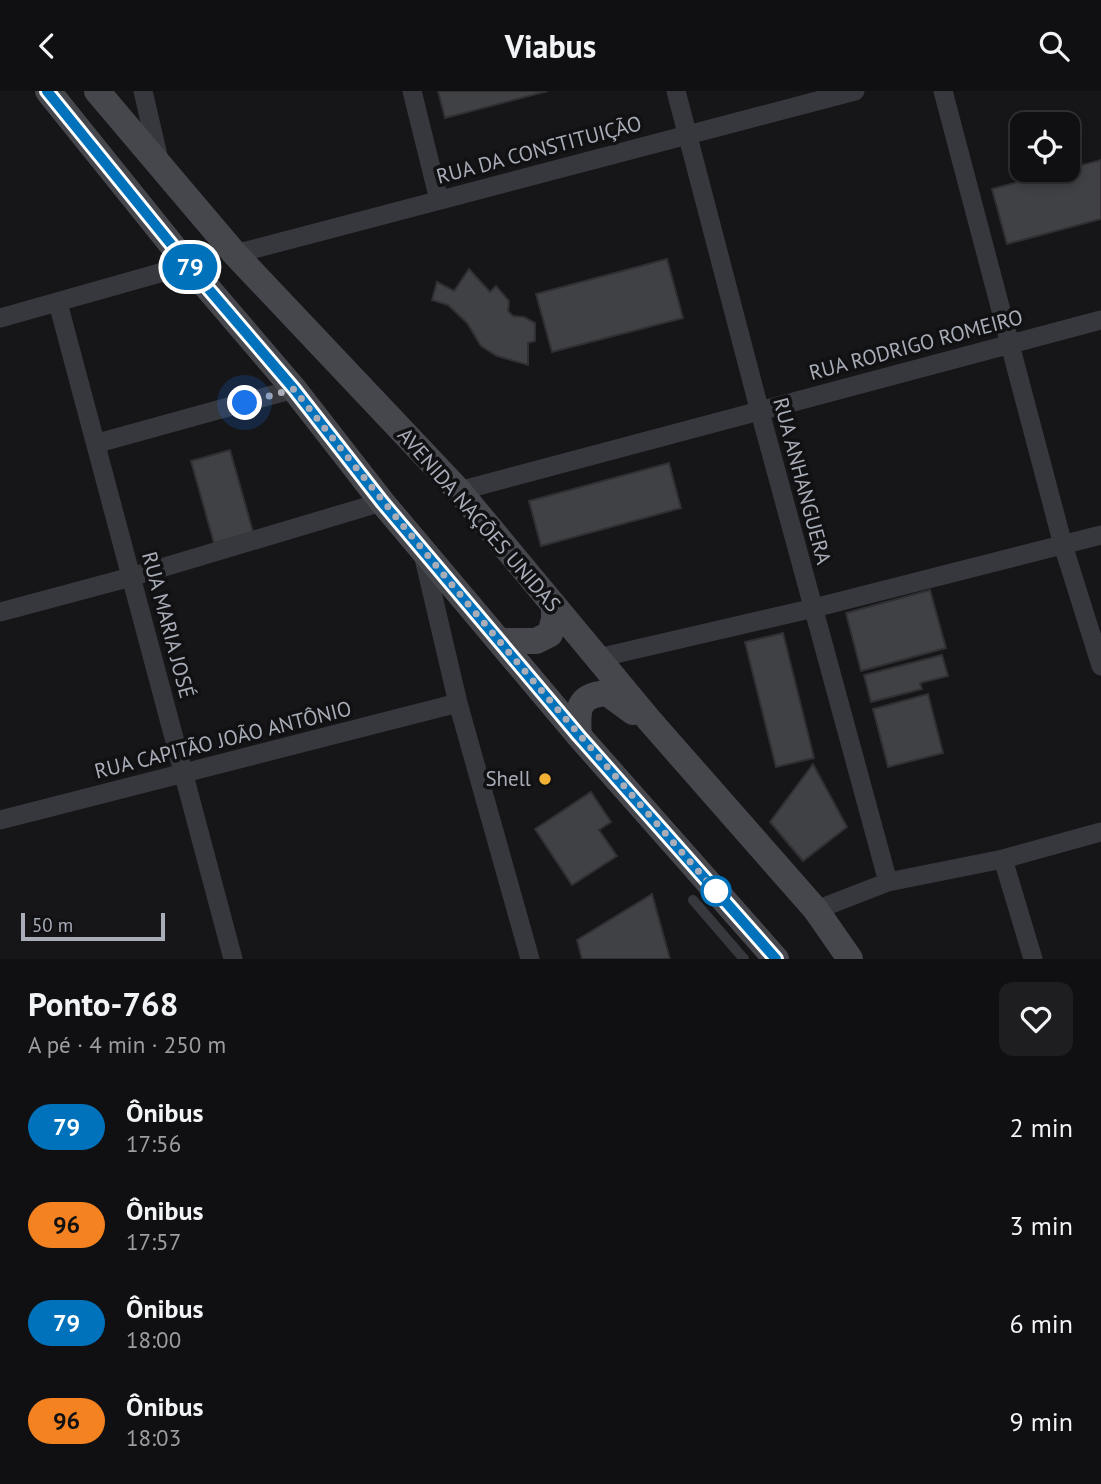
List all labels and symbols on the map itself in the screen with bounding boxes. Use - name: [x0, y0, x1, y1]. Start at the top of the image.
- street label: RUA DA CONSTITUIÇÃO: [433, 109, 644, 190]
- line badge: 79: [158, 244, 221, 290]
- street label: RUA RODRIGO ROMEIRO: [806, 303, 1026, 386]
- your location: [227, 385, 262, 420]
- street label: RUA ANHANGUERA: [767, 395, 838, 568]
- street label: AVENIDA NAÇÕES UNIDAS: [392, 422, 567, 617]
- street label: RUA MARIA JOSÉ: [136, 549, 201, 701]
- street label: RUA CAPITÃO JOÃO ANTÔNIO: [92, 695, 354, 785]
- place label: Shell: [485, 765, 531, 792]
- marker: Shell: [537, 771, 553, 787]
- unlabelled marker: [701, 876, 731, 906]
- scale bar: [21, 910, 164, 942]

